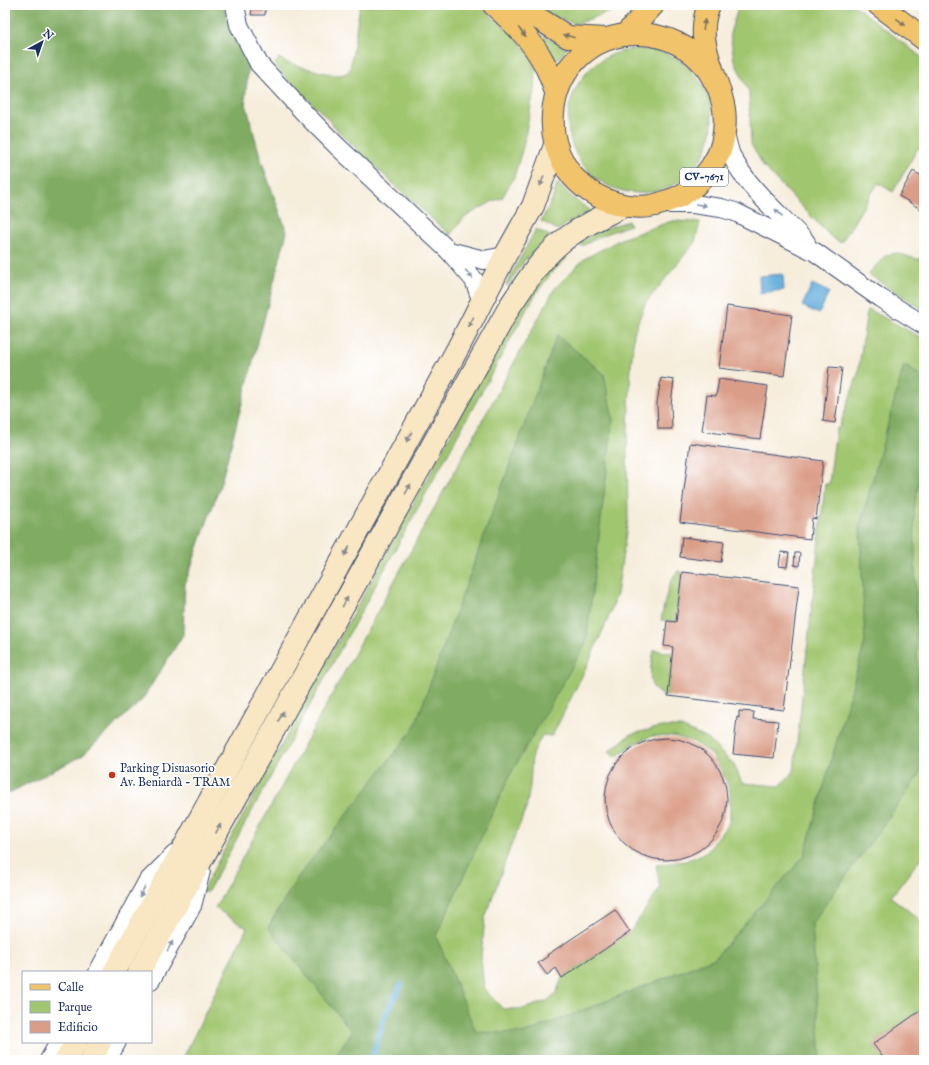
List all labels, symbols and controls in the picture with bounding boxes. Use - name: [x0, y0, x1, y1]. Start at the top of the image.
- one-way arrow: [896, 18, 907, 26]
- one-way arrow: [701, 19, 707, 31]
- north arrow: [22, 22, 62, 62]
- text: N: [39, 26, 56, 44]
- one-way arrow: [517, 27, 526, 36]
- one-way arrow: [563, 32, 575, 38]
- road number: CV-7671: [680, 168, 728, 186]
- one-way arrow: [539, 176, 545, 188]
- one-way arrow: [695, 202, 707, 208]
- one-way arrow: [774, 208, 784, 218]
- one-way arrow: [464, 269, 473, 280]
- one-way arrow: [468, 317, 474, 328]
- one-way arrow: [406, 431, 413, 443]
- one-way arrow: [405, 483, 412, 495]
- one-way arrow: [344, 545, 350, 557]
- one-way arrow: [341, 596, 348, 608]
- one-way arrow: [278, 710, 285, 722]
- place label: Parking Disuasorio Av. Beniardà - TRAM: [119, 761, 230, 790]
- marker: Parking Disuasorio Av. Beniardà - TRAM: [107, 770, 117, 780]
- one-way arrow: [215, 823, 222, 835]
- one-way arrow: [139, 886, 145, 897]
- one-way arrow: [167, 940, 173, 952]
- legend: [22, 971, 152, 1043]
- text: Calle: [58, 980, 84, 995]
- text: Parque: [58, 1000, 93, 1016]
- text: Edificio: [58, 1020, 98, 1035]

